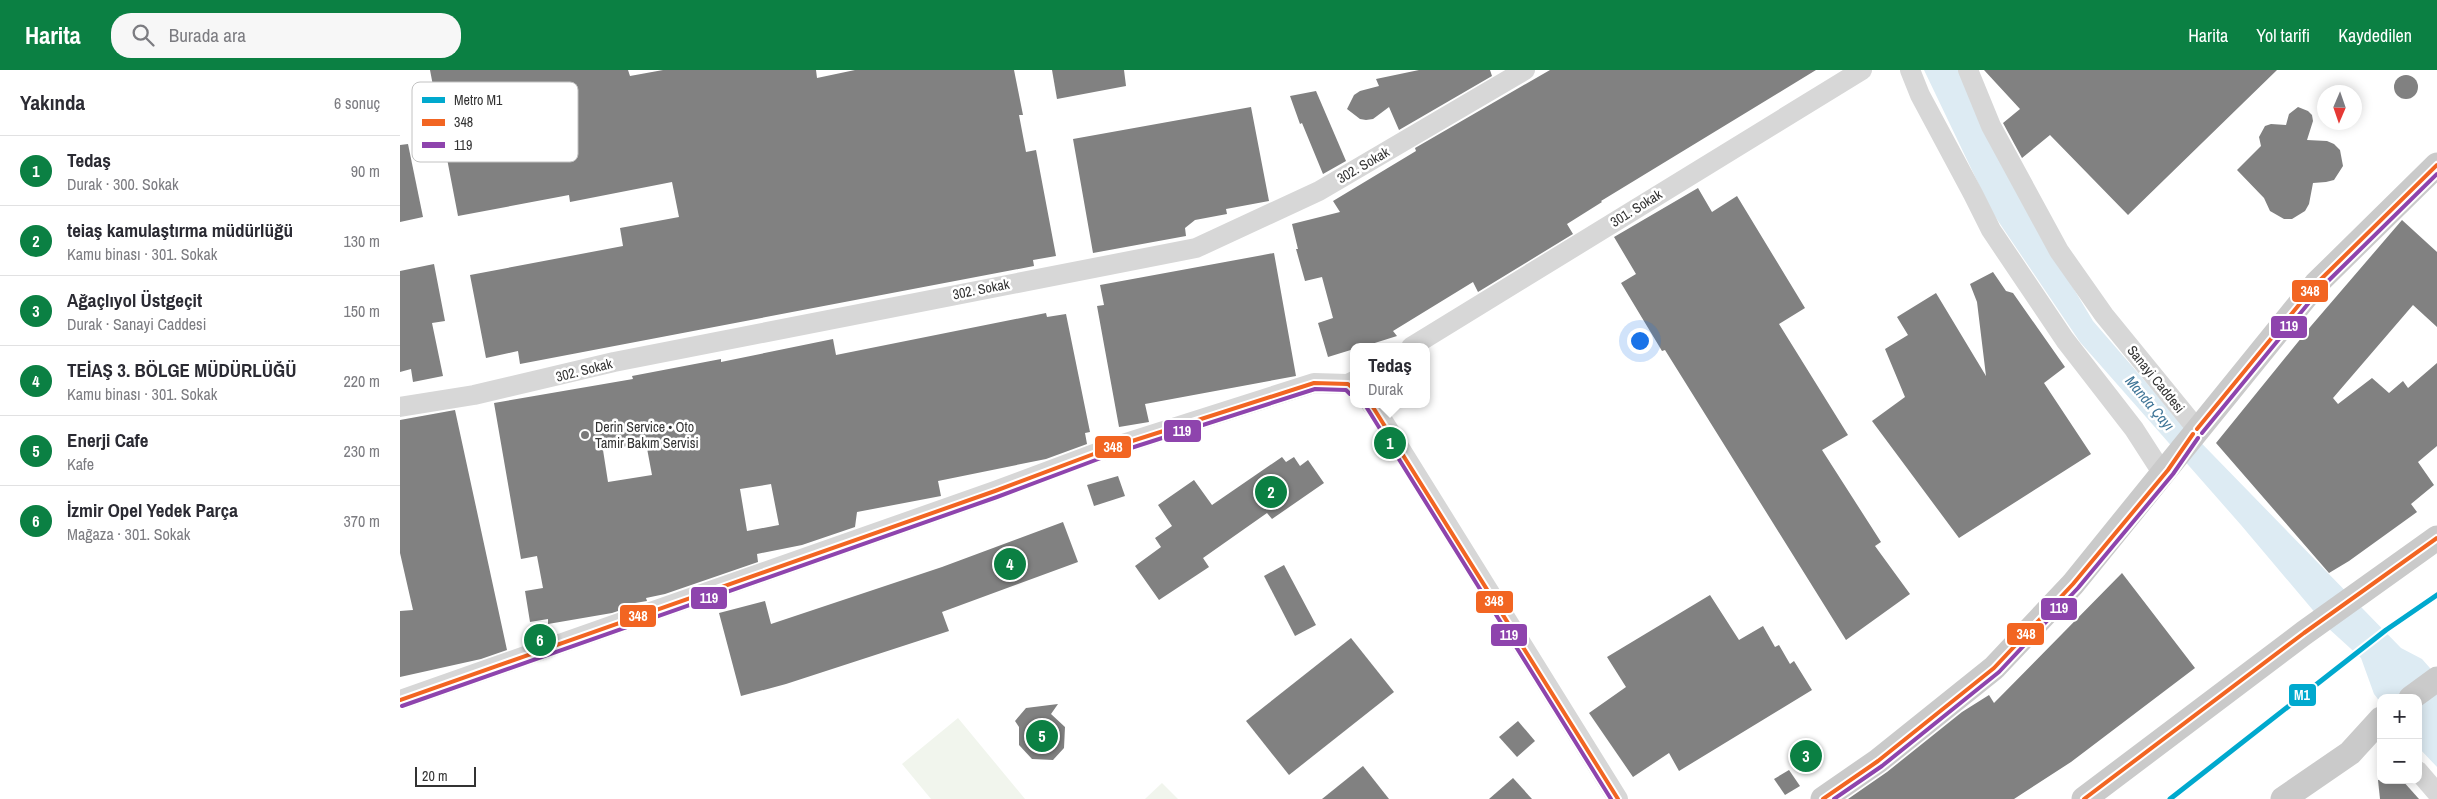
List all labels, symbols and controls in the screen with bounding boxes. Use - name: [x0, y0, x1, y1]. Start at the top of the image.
- search box: [111, 13, 461, 58]
- text: Harita: [25, 19, 81, 51]
- icon: search: [129, 21, 157, 49]
- text: Burada ara: [169, 22, 246, 48]
- text: Harita: [2188, 23, 2228, 48]
- text: Yol tarifi: [2256, 23, 2310, 48]
- text: Kaydedilen: [2338, 23, 2412, 48]
- legend: [412, 82, 578, 162]
- north arrow: [2317, 85, 2362, 130]
- text: Yakında: [20, 88, 85, 117]
- text: Metro M1: [454, 91, 503, 109]
- text: 6 sonuç: [334, 92, 380, 114]
- text: 348: [454, 113, 473, 131]
- text: 119: [454, 136, 472, 154]
- street label: 302. Sokak: [1334, 143, 1393, 187]
- text: Tedaş: [67, 147, 111, 173]
- text: 1: [32, 160, 40, 182]
- text: 90 m: [351, 160, 380, 182]
- text: Durak · 300. Sokak: [67, 173, 179, 195]
- street label: 301. Sokak: [1607, 185, 1665, 231]
- text: teiaş kamulaştırma müdürlüğü: [67, 217, 293, 243]
- text: 2: [32, 230, 40, 252]
- text: 130 m: [344, 230, 380, 252]
- text: Kamu binası · 301. Sokak: [67, 243, 217, 265]
- street label: 302. Sokak: [951, 275, 1011, 303]
- line badge: 348: [2291, 279, 2329, 303]
- text: 348: [2300, 282, 2320, 300]
- text: Ağaçlıyol Üstgeçit: [67, 287, 202, 313]
- text: 3: [32, 300, 40, 322]
- text: 150 m: [344, 300, 380, 322]
- text: Durak · Sanayi Caddesi: [67, 313, 206, 335]
- line badge: 119: [2270, 315, 2308, 339]
- text: 119: [2280, 317, 2298, 335]
- your location: [1627, 328, 1653, 354]
- street label: Sanayi Caddesi: [2123, 342, 2189, 416]
- popup: [1350, 343, 1430, 408]
- text: Tedaş: [1368, 352, 1412, 378]
- street label: 302. Sokak: [554, 354, 614, 386]
- text: TEİAŞ 3. BÖLGE MÜDÜRLÜĞÜ: [67, 357, 296, 383]
- text: 4: [32, 370, 40, 392]
- text: 220 m: [344, 370, 380, 392]
- water label: Manda Çayı: [2121, 371, 2179, 435]
- text: Durak: [1368, 378, 1403, 400]
- text: Kamu binası · 301. Sokak: [67, 383, 217, 405]
- place label: Derin Service • Oto Tamir Bakım Servisi: [595, 418, 699, 452]
- line badge: 119: [1163, 419, 1202, 443]
- text: 119: [1173, 422, 1191, 440]
- pin: 1: [1374, 424, 1406, 462]
- text: Enerji Cafe: [67, 427, 148, 453]
- marker: Derin Service • Oto Tamir Bakım Servisi: [579, 429, 591, 441]
- line badge: 348: [1094, 435, 1132, 459]
- text: 348: [1103, 438, 1123, 456]
- text: 5: [32, 440, 40, 462]
- text: 230 m: [344, 440, 380, 462]
- text: Kafe: [67, 453, 94, 475]
- pin: 2: [1255, 473, 1287, 511]
- text: İzmir Opel Yedek Parça: [67, 497, 238, 523]
- text: 6: [32, 510, 40, 532]
- text: 370 m: [344, 510, 380, 532]
- text: Mağaza · 301. Sokak: [67, 523, 190, 545]
- pin: 4: [994, 545, 1026, 583]
- line badge: 119: [690, 586, 728, 610]
- text: 119: [700, 589, 718, 607]
- line badge: 348: [1475, 590, 1514, 614]
- text: 348: [1484, 592, 1504, 610]
- line badge: 119: [2040, 597, 2078, 621]
- text: 119: [2050, 599, 2068, 617]
- line badge: 348: [619, 604, 657, 628]
- text: 348: [628, 607, 648, 625]
- pin: 6: [524, 621, 556, 659]
- line badge: 348: [2006, 622, 2045, 646]
- line badge: 119: [1490, 623, 1528, 647]
- text: 348: [2016, 625, 2036, 643]
- text: 119: [1500, 626, 1518, 644]
- line badge: M1: [2288, 683, 2317, 707]
- text: M1: [2294, 686, 2311, 704]
- map controls: [2377, 694, 2422, 784]
- button: +: [2377, 694, 2422, 739]
- pin: 5: [1026, 717, 1058, 755]
- pin: 3: [1790, 737, 1822, 775]
- button: −: [2377, 739, 2422, 784]
- scale bar: [415, 764, 476, 787]
- text: 20 m: [422, 767, 448, 785]

